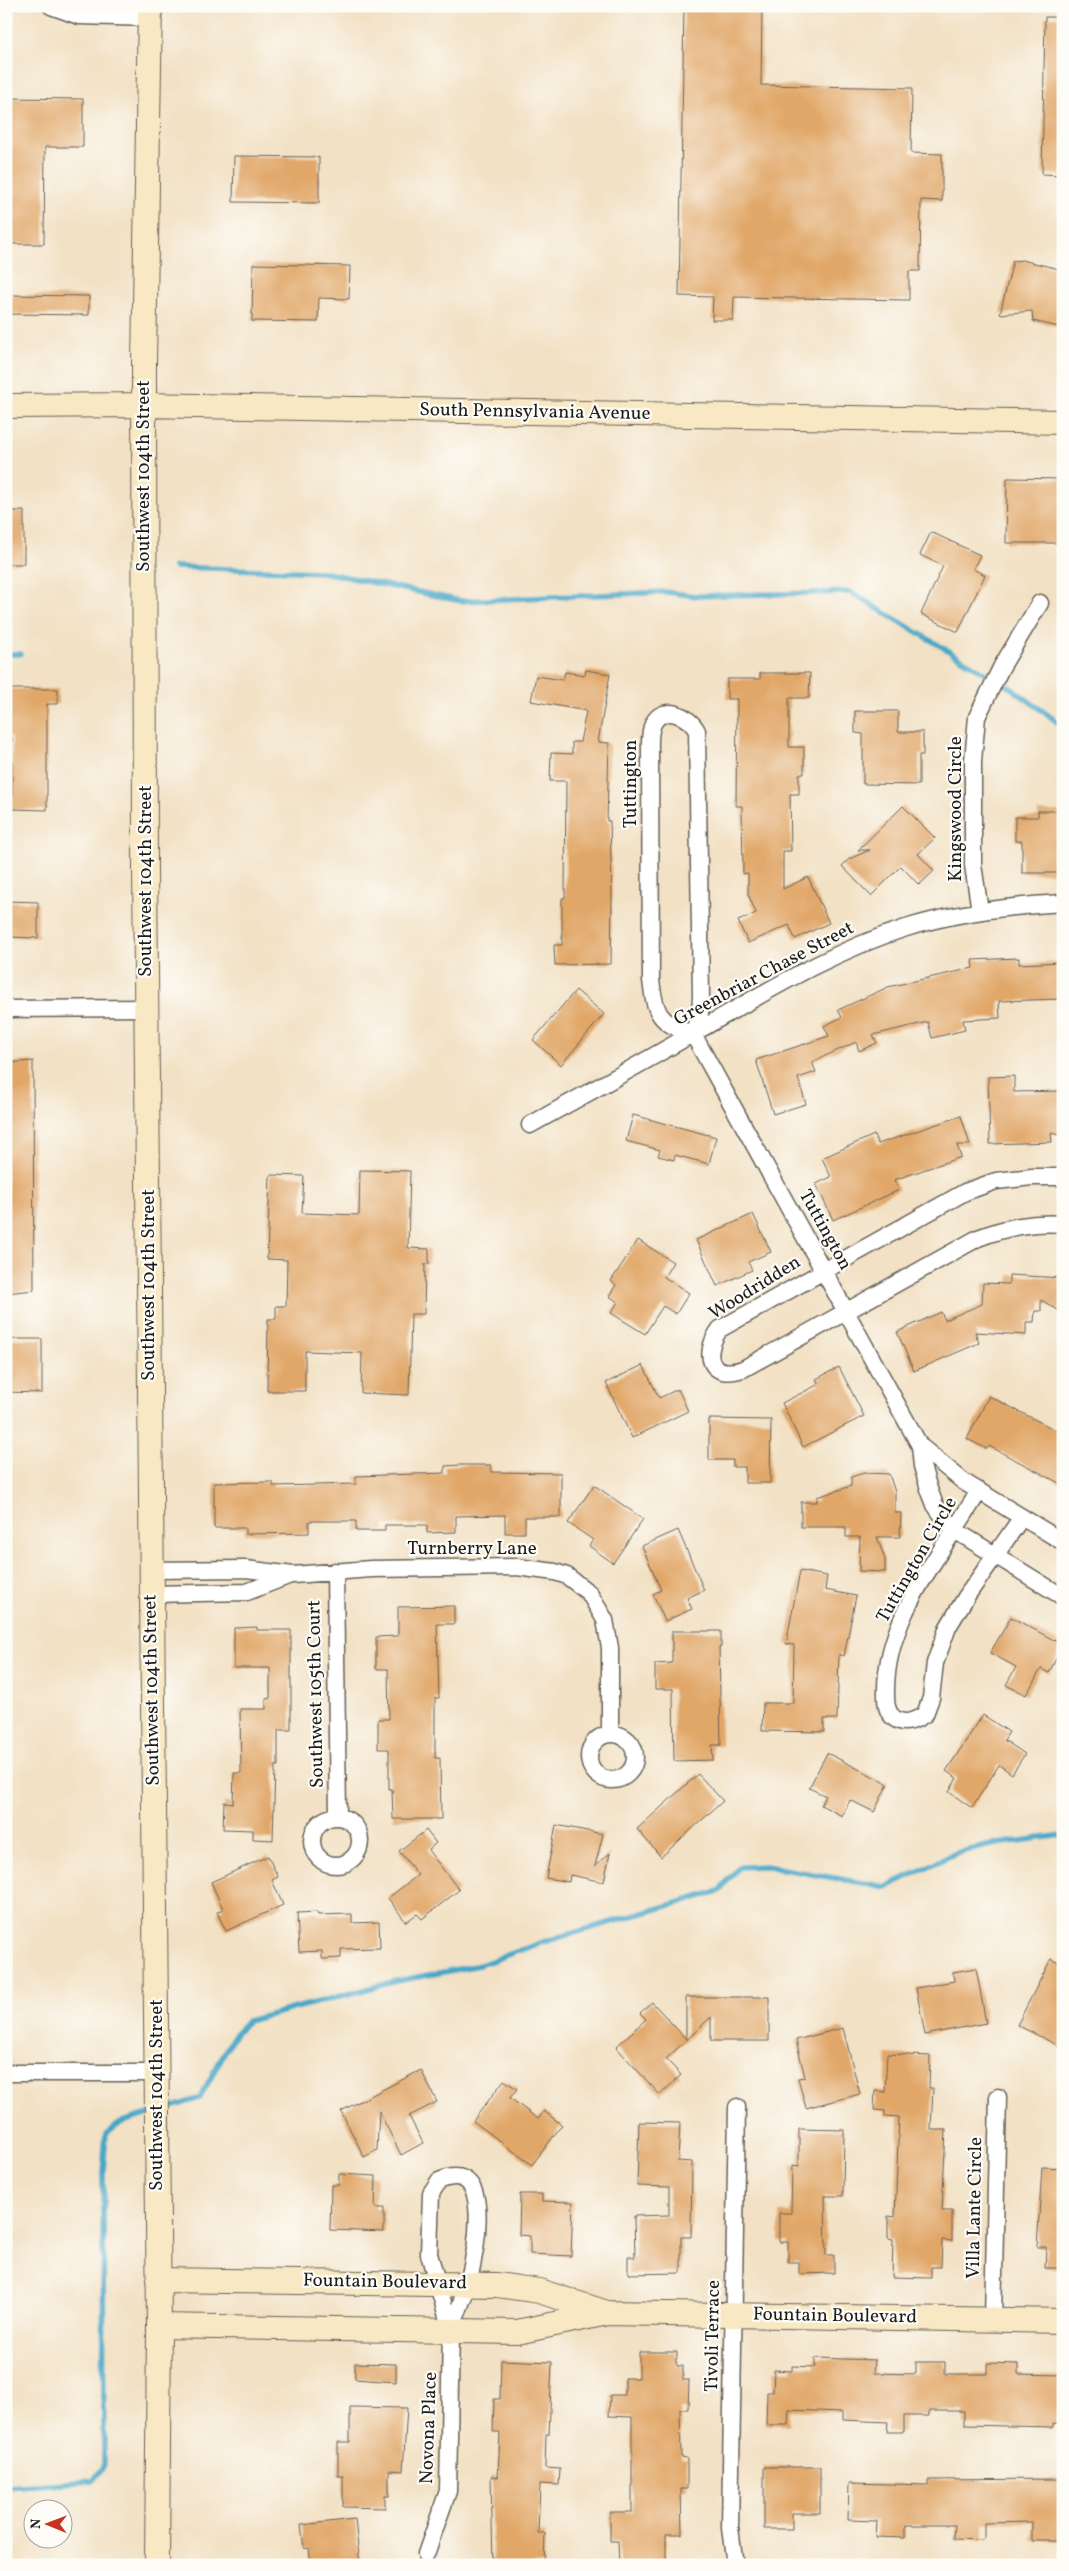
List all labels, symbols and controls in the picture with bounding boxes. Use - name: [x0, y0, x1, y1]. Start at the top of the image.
- street label: Southwest 104th Street: [131, 380, 157, 572]
- street label: South Pennsylvania Avenue: [419, 397, 651, 427]
- street label: Kingswood Circle: [943, 736, 969, 882]
- street label: Tuttington: [618, 740, 644, 828]
- street label: Southwest 104th Street: [133, 785, 159, 977]
- street label: Greenbriar Chase Street: [669, 915, 859, 1033]
- street label: Tuttington: [792, 1185, 858, 1275]
- street label: Southwest 104th Street: [136, 1189, 162, 1381]
- street label: Woodridden: [704, 1249, 806, 1327]
- street label: Tuttington Circle: [870, 1492, 964, 1628]
- street label: Turnberry Lane: [407, 1536, 537, 1562]
- street label: Southwest 104th Street: [137, 1593, 167, 1786]
- street label: Southwest 105th Court: [301, 1599, 331, 1788]
- street label: Southwest 104th Street: [144, 1999, 170, 2191]
- street label: Villa Lante Circle: [961, 2137, 989, 2279]
- street label: Fountain Boulevard: [303, 2268, 467, 2296]
- street label: Tivoli Terrace: [699, 2280, 727, 2392]
- street label: Fountain Boulevard: [753, 2302, 917, 2330]
- street label: Novona Place: [414, 2371, 444, 2485]
- north arrow: [22, 2498, 72, 2548]
- text: N: [27, 2519, 46, 2529]

